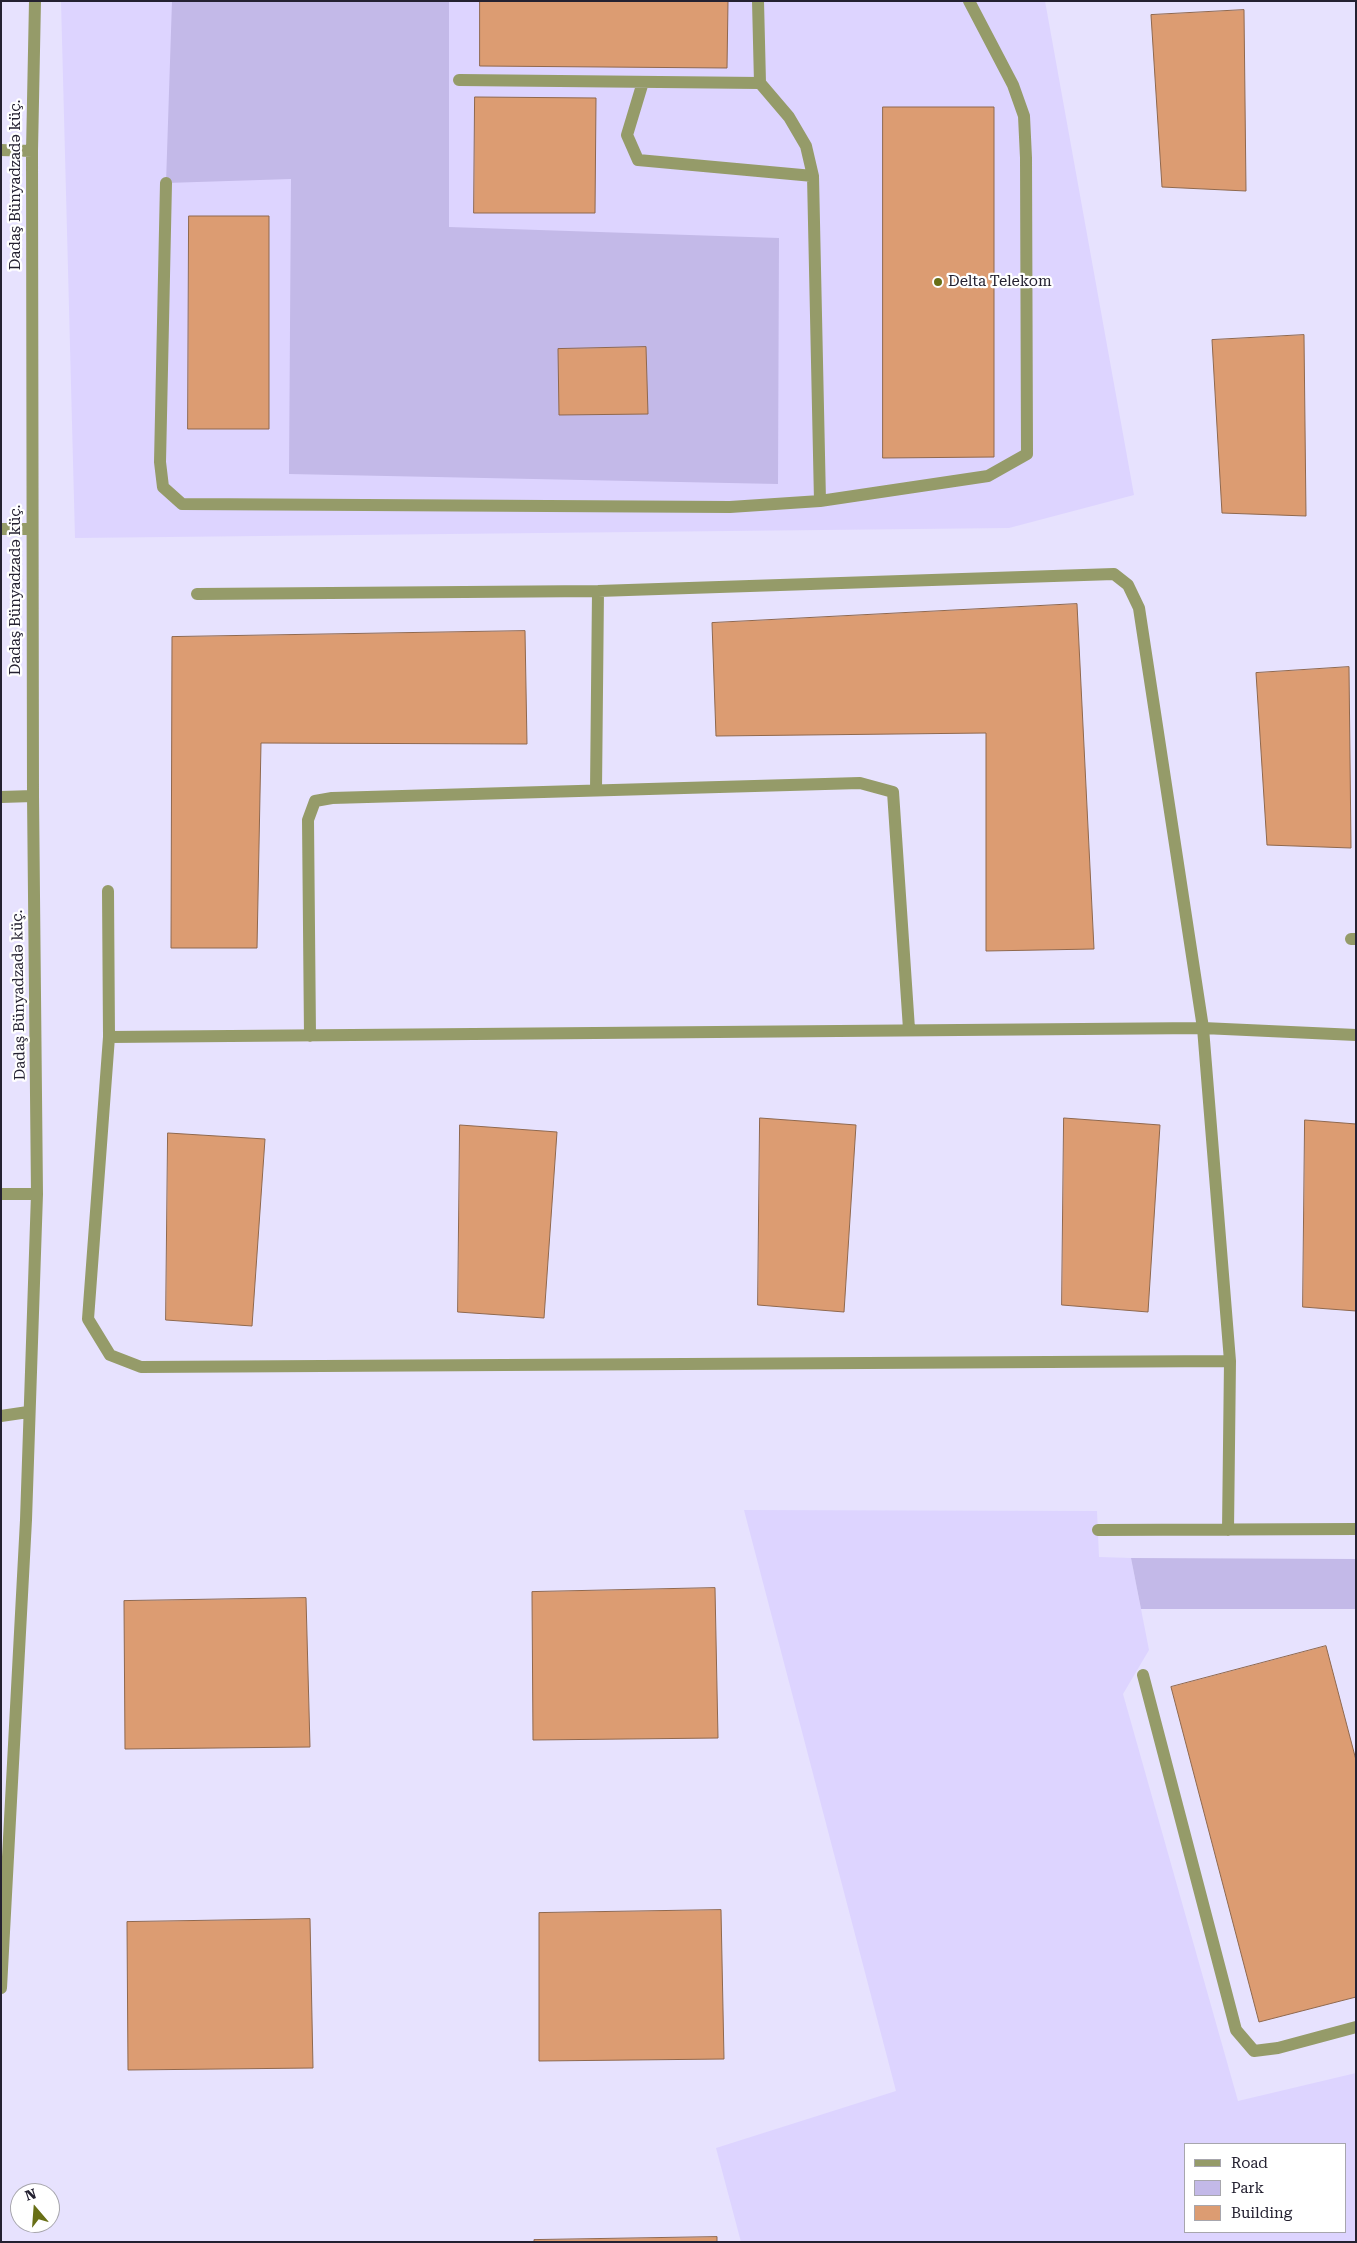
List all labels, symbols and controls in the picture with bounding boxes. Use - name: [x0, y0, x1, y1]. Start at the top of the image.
- street label: Dadaş Bünyadzadə küç.: [7, 100, 25, 270]
- place label: Delta Telekom: [948, 273, 1052, 291]
- marker: Delta Telekom: [932, 276, 944, 288]
- street label: Dadaş Bünyadzadə küç.: [7, 505, 25, 675]
- street label: Dadaş Bünyadzadə küç.: [9, 910, 29, 1080]
- legend: [1184, 2143, 1347, 2233]
- text: Road: [1231, 2154, 1268, 2172]
- text: Park: [1231, 2179, 1264, 2197]
- north arrow: [10, 2183, 60, 2233]
- text: N: [23, 2185, 38, 2204]
- text: Building: [1231, 2204, 1292, 2222]

